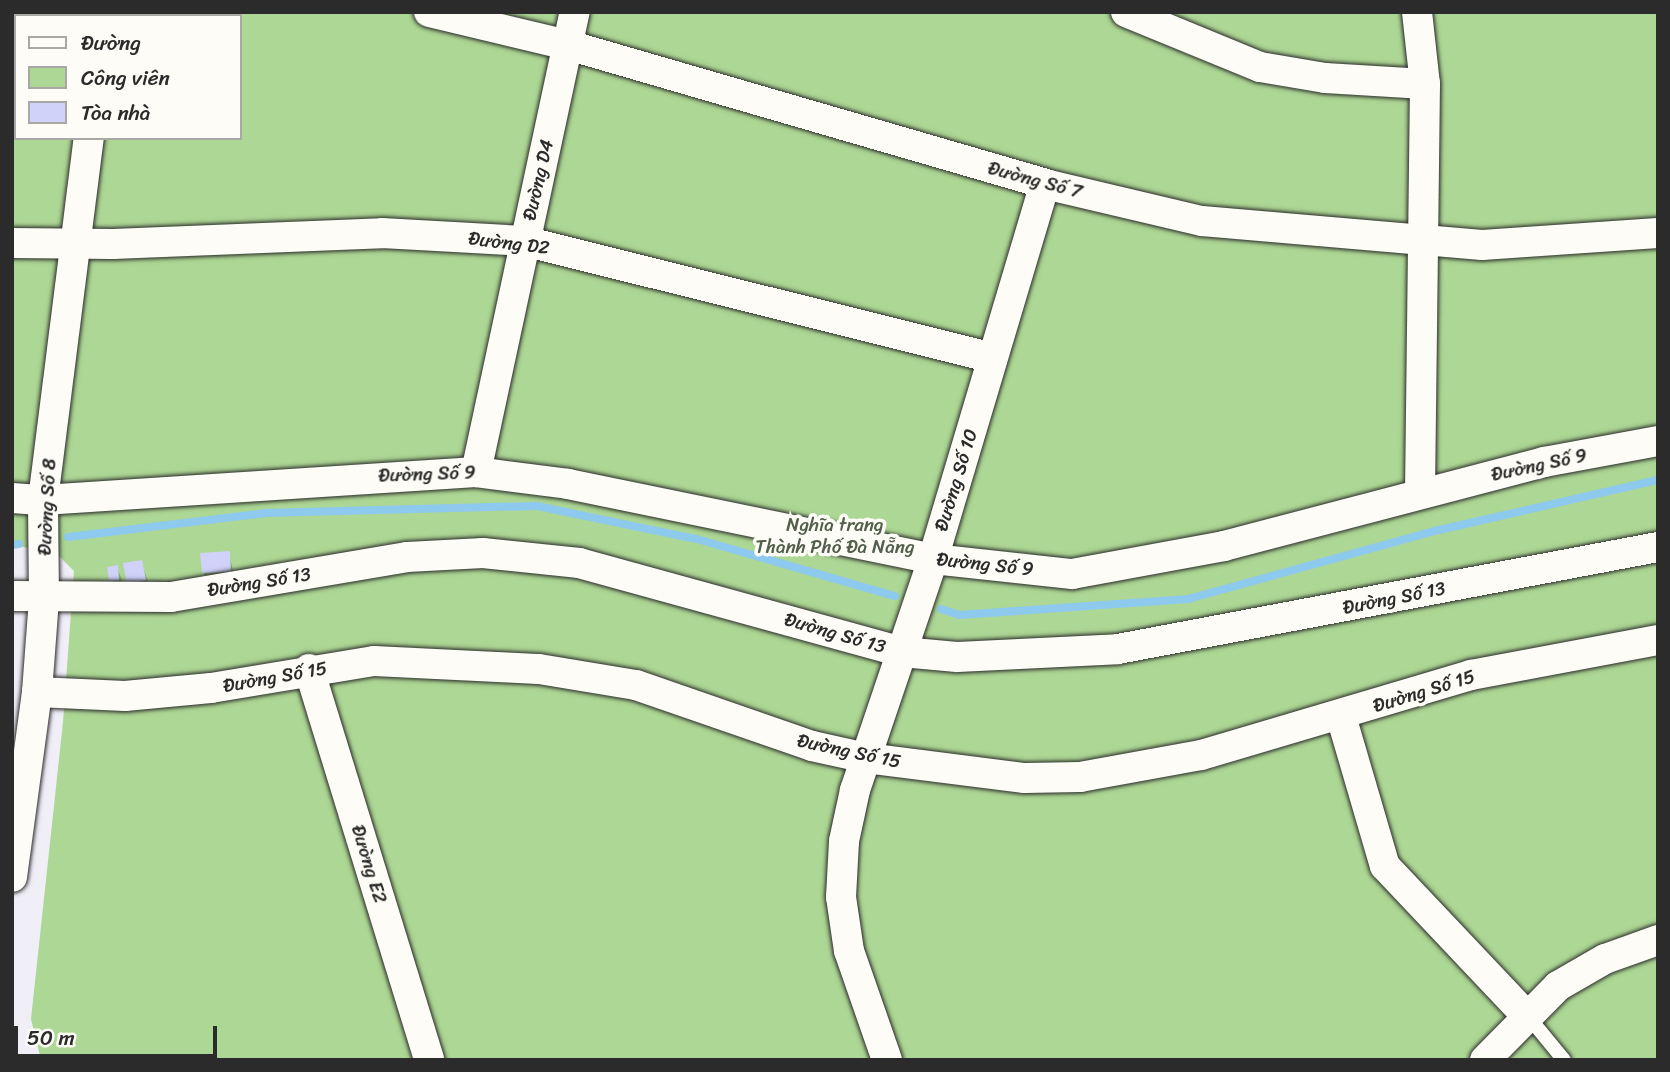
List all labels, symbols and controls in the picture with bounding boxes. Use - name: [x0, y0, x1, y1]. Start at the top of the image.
- legend: [14, 14, 242, 140]
- text: Đường: [81, 24, 141, 62]
- text: Công viên: [81, 59, 170, 97]
- text: Tòa nhà: [81, 94, 150, 132]
- street label: Đường D4: [518, 137, 558, 223]
- street label: Đường Số 7: [985, 156, 1085, 204]
- street label: Đường D2: [467, 227, 551, 259]
- street label: Đường Số 10: [930, 426, 982, 534]
- street label: Đường Số 9: [1489, 444, 1589, 486]
- street label: Đường Số 8: [33, 458, 61, 556]
- street label: Đường Số 9: [378, 461, 476, 487]
- park label: Nghĩa trang Thành Phố Đà Nẵng: [755, 514, 915, 558]
- street label: Đường Số 9: [935, 548, 1035, 580]
- street label: Đường Số 13: [206, 563, 312, 601]
- street label: Đường Số 13: [1341, 577, 1447, 619]
- street label: Đường Số 13: [782, 608, 888, 658]
- street label: Đường Số 15: [221, 657, 329, 697]
- street label: Đường Số 15: [1370, 665, 1478, 717]
- street label: Đường Số 15: [795, 729, 903, 773]
- street label: Đường E2: [346, 822, 392, 906]
- scale bar: [18, 1012, 220, 1056]
- text: 50 m: [27, 1019, 75, 1057]

